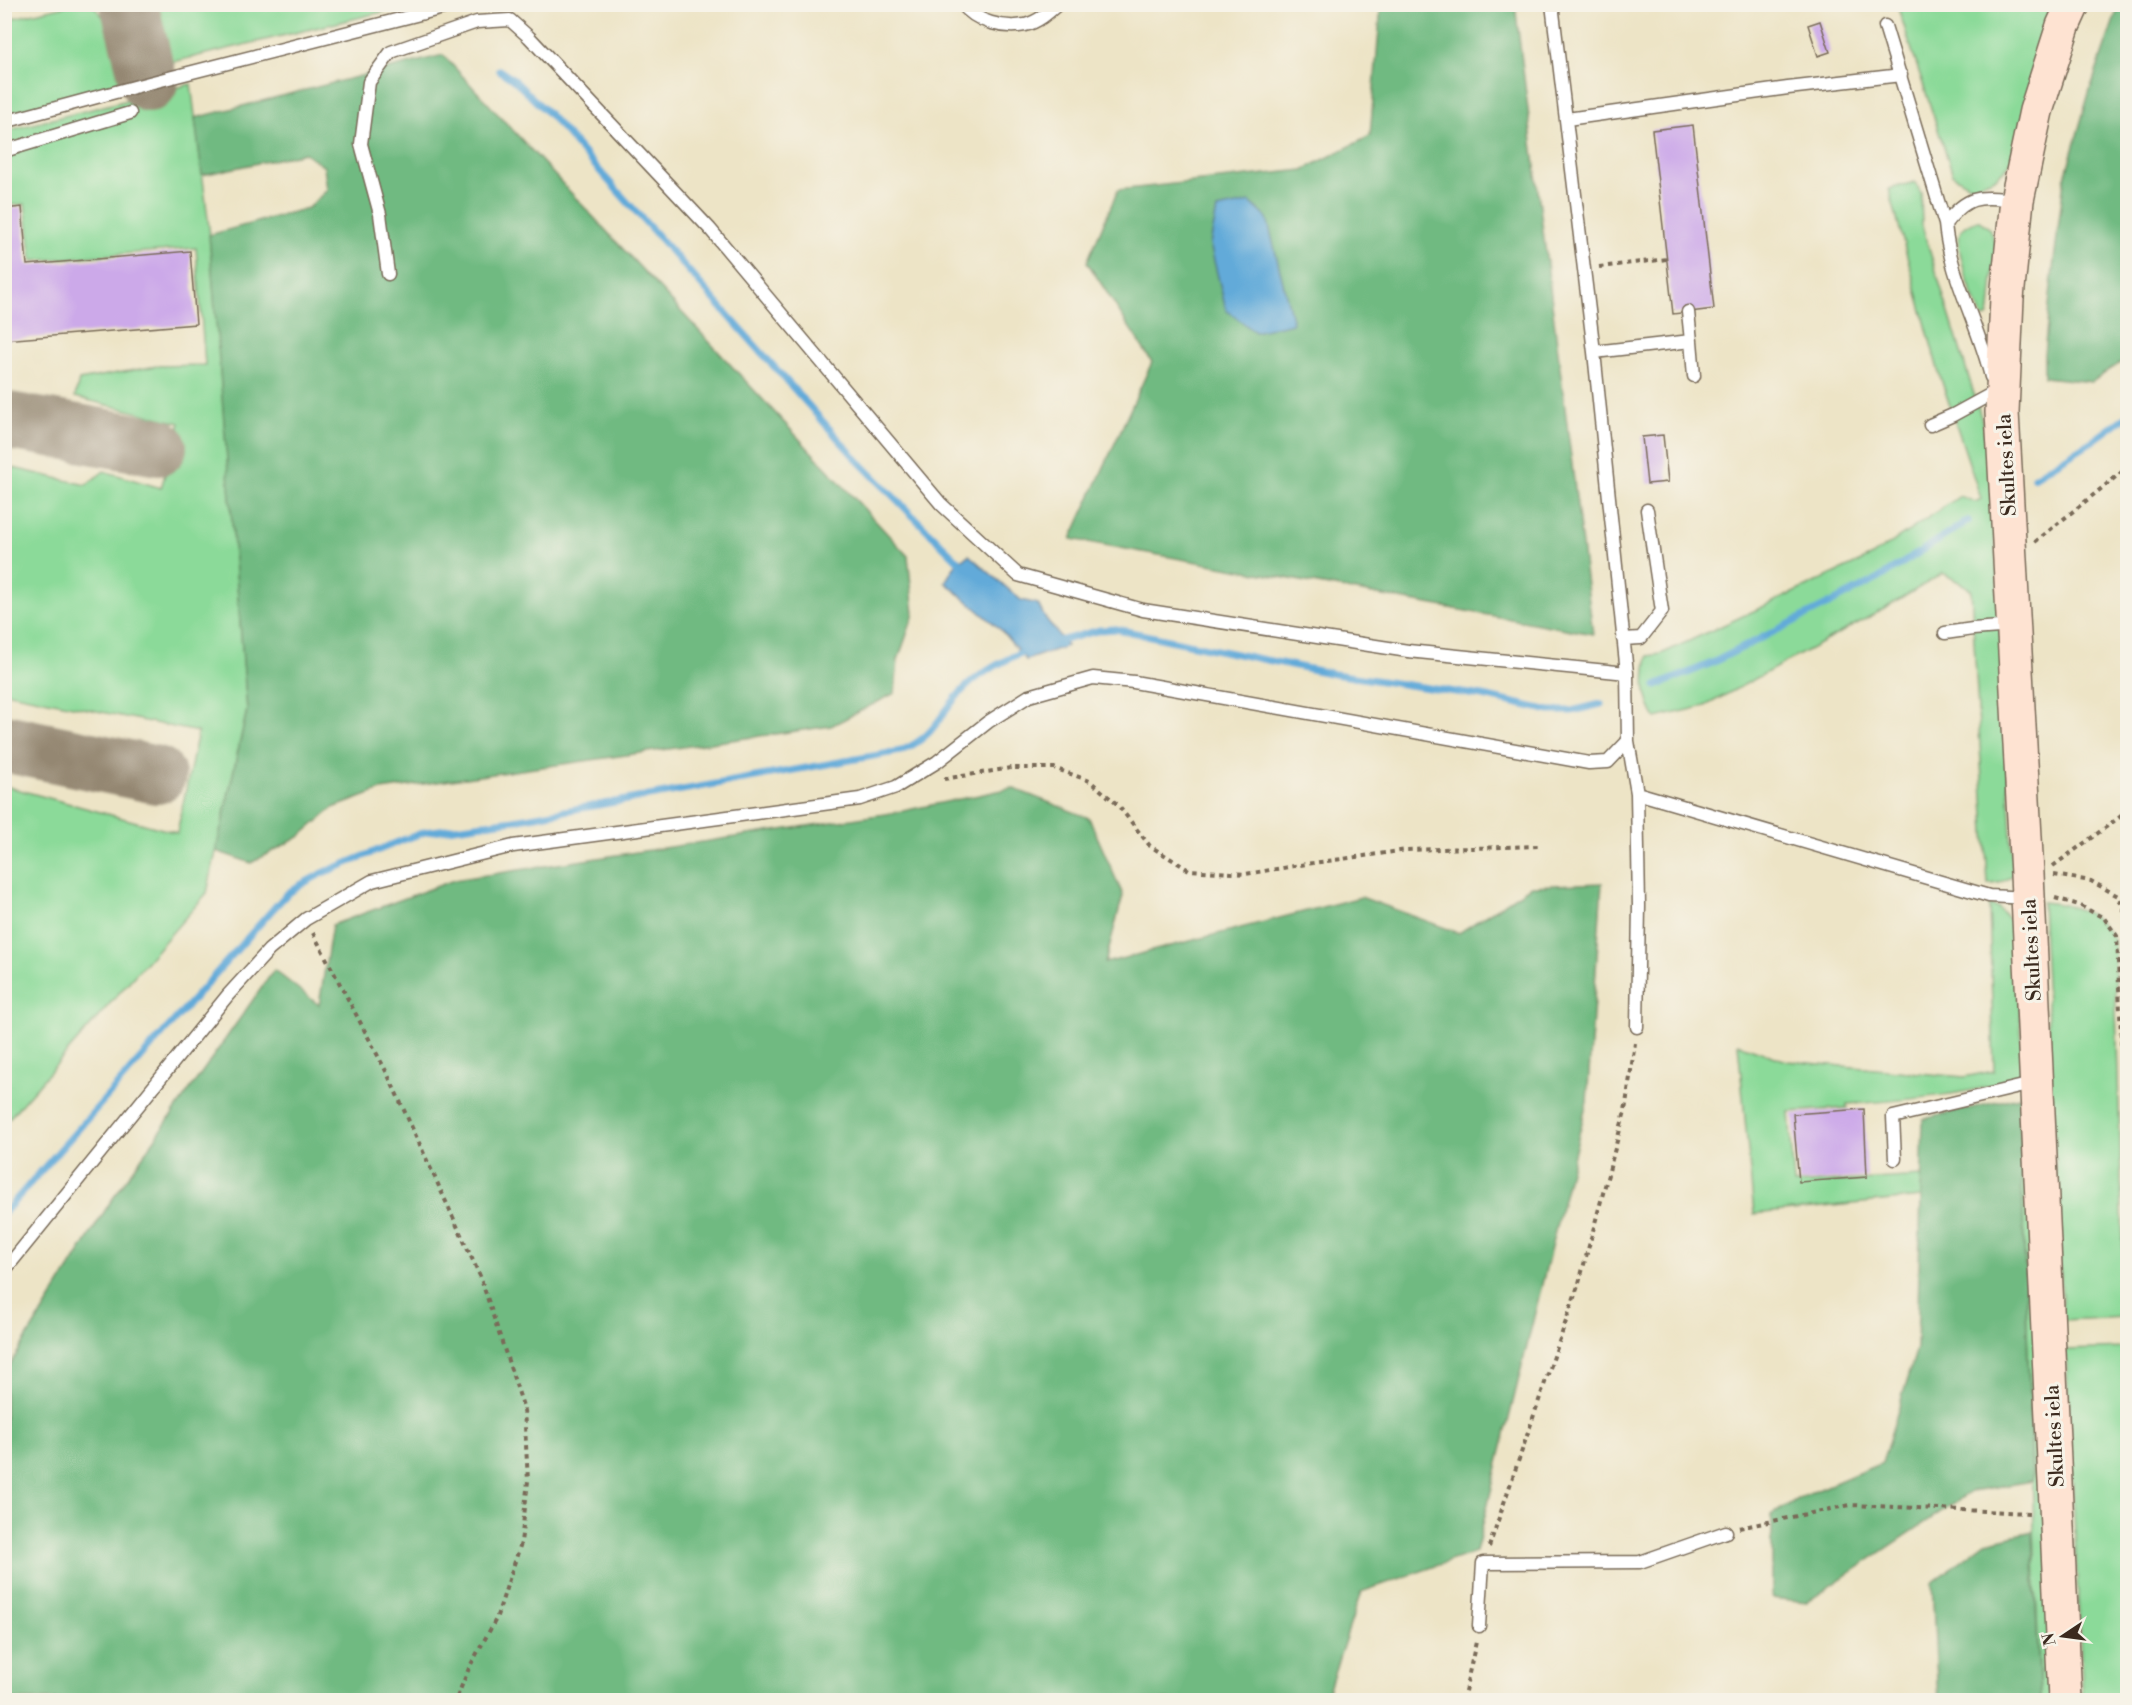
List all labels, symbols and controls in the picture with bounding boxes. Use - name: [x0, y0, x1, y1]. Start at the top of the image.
- street label: Skultes iela: [1992, 412, 2023, 517]
- street label: Skultes iela: [2017, 897, 2048, 1002]
- street label: Skultes iela: [2040, 1383, 2071, 1488]
- north arrow: [2033, 1606, 2093, 1666]
- text: N: [2038, 1630, 2061, 1648]

